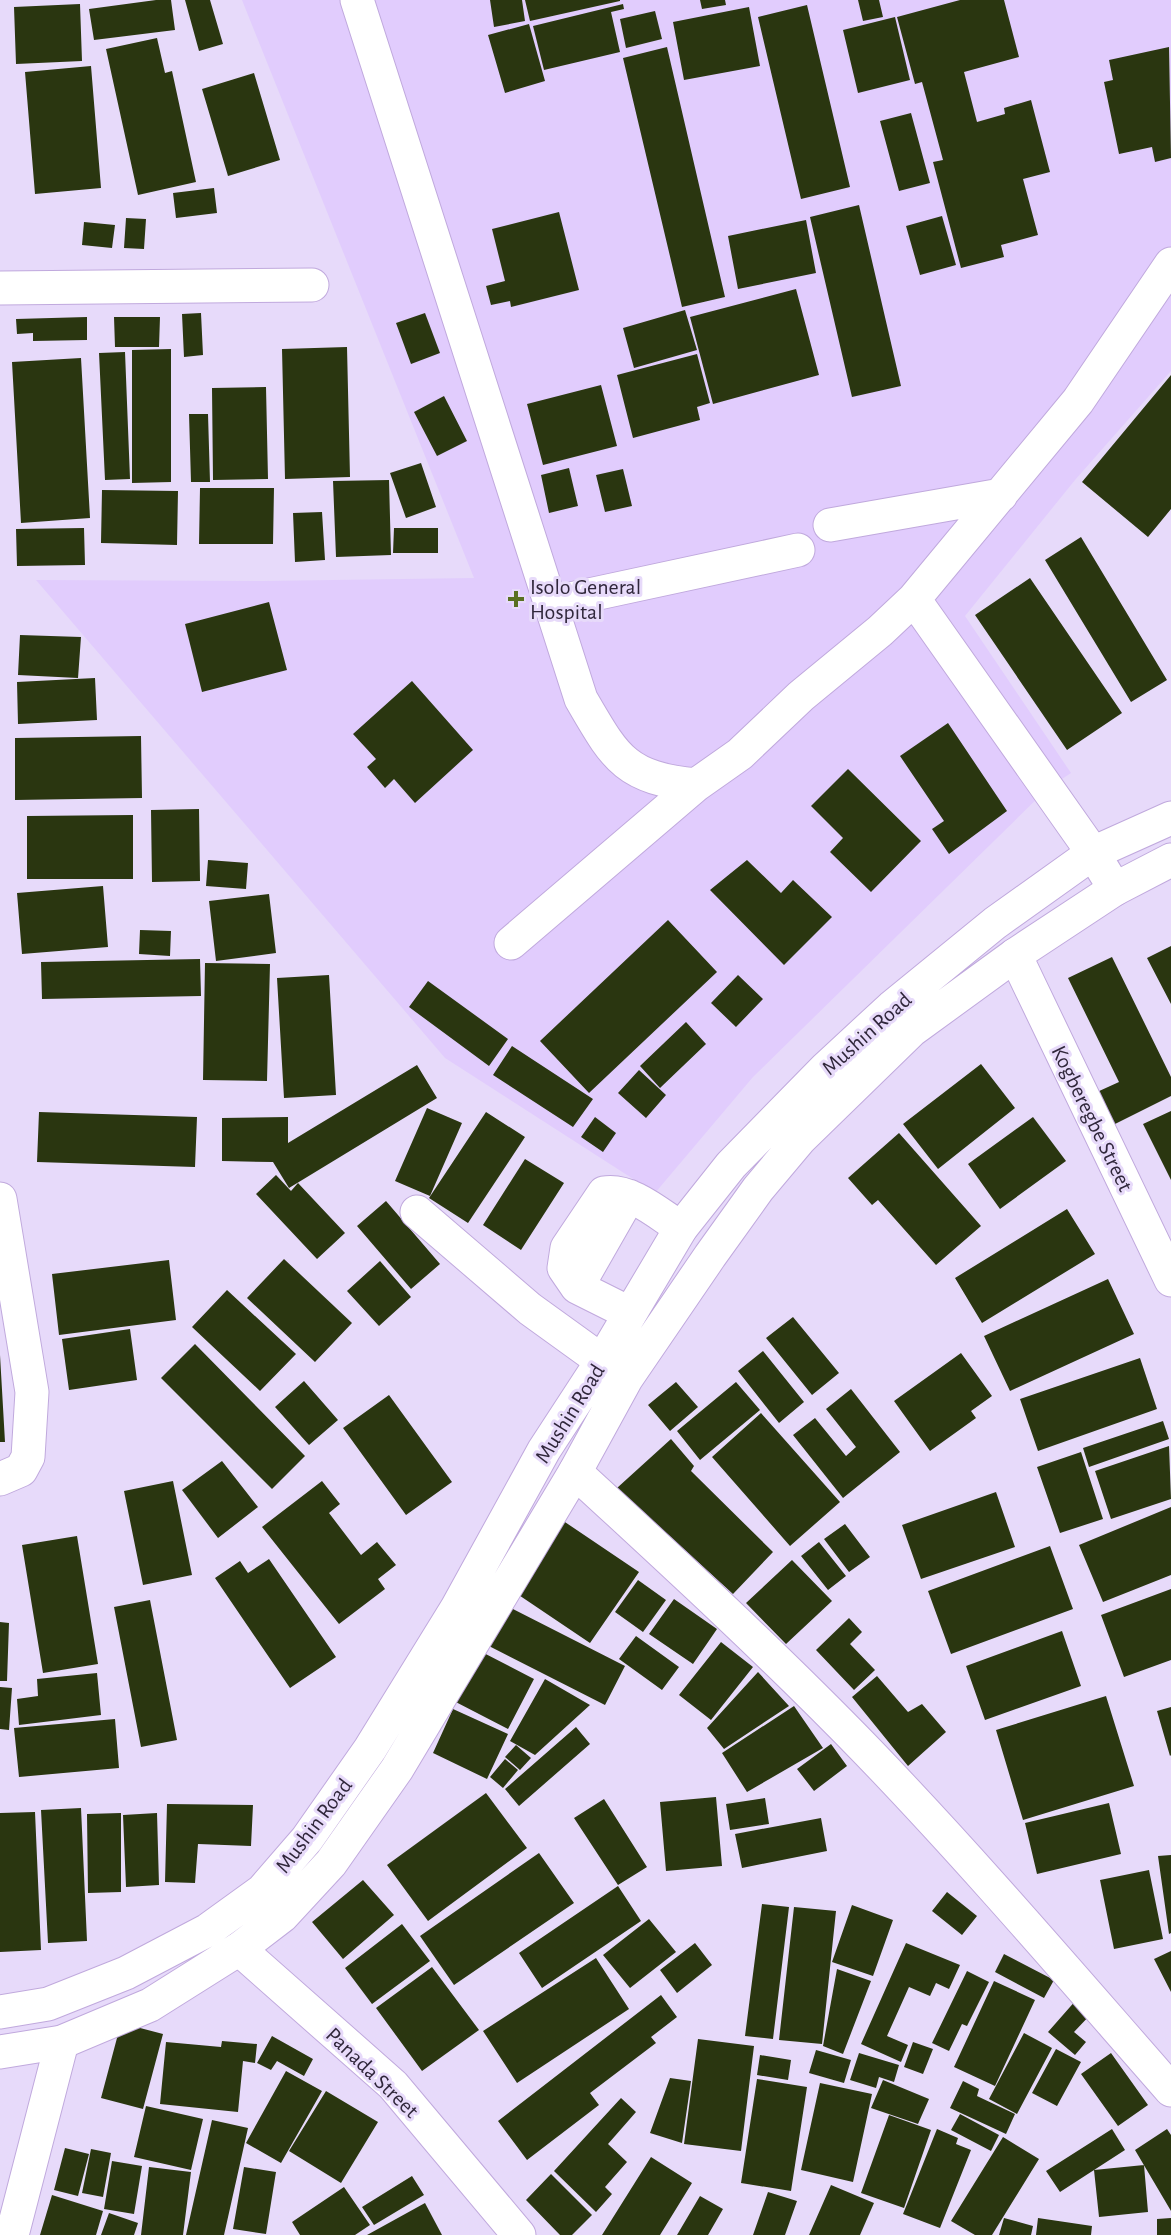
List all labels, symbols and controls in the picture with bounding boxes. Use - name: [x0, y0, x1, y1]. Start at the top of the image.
- place label: Isolo General Hospital: [530, 576, 641, 623]
- marker: Isolo General Hospital: [507, 590, 525, 608]
- street label: Mushin Road: [818, 988, 916, 1079]
- street label: Kogberegbe Street: [1047, 1042, 1137, 1195]
- street label: Mushin Road: [531, 1360, 609, 1467]
- street label: Mushin Road: [271, 1774, 356, 1877]
- street label: Panada Street: [322, 2023, 423, 2122]

